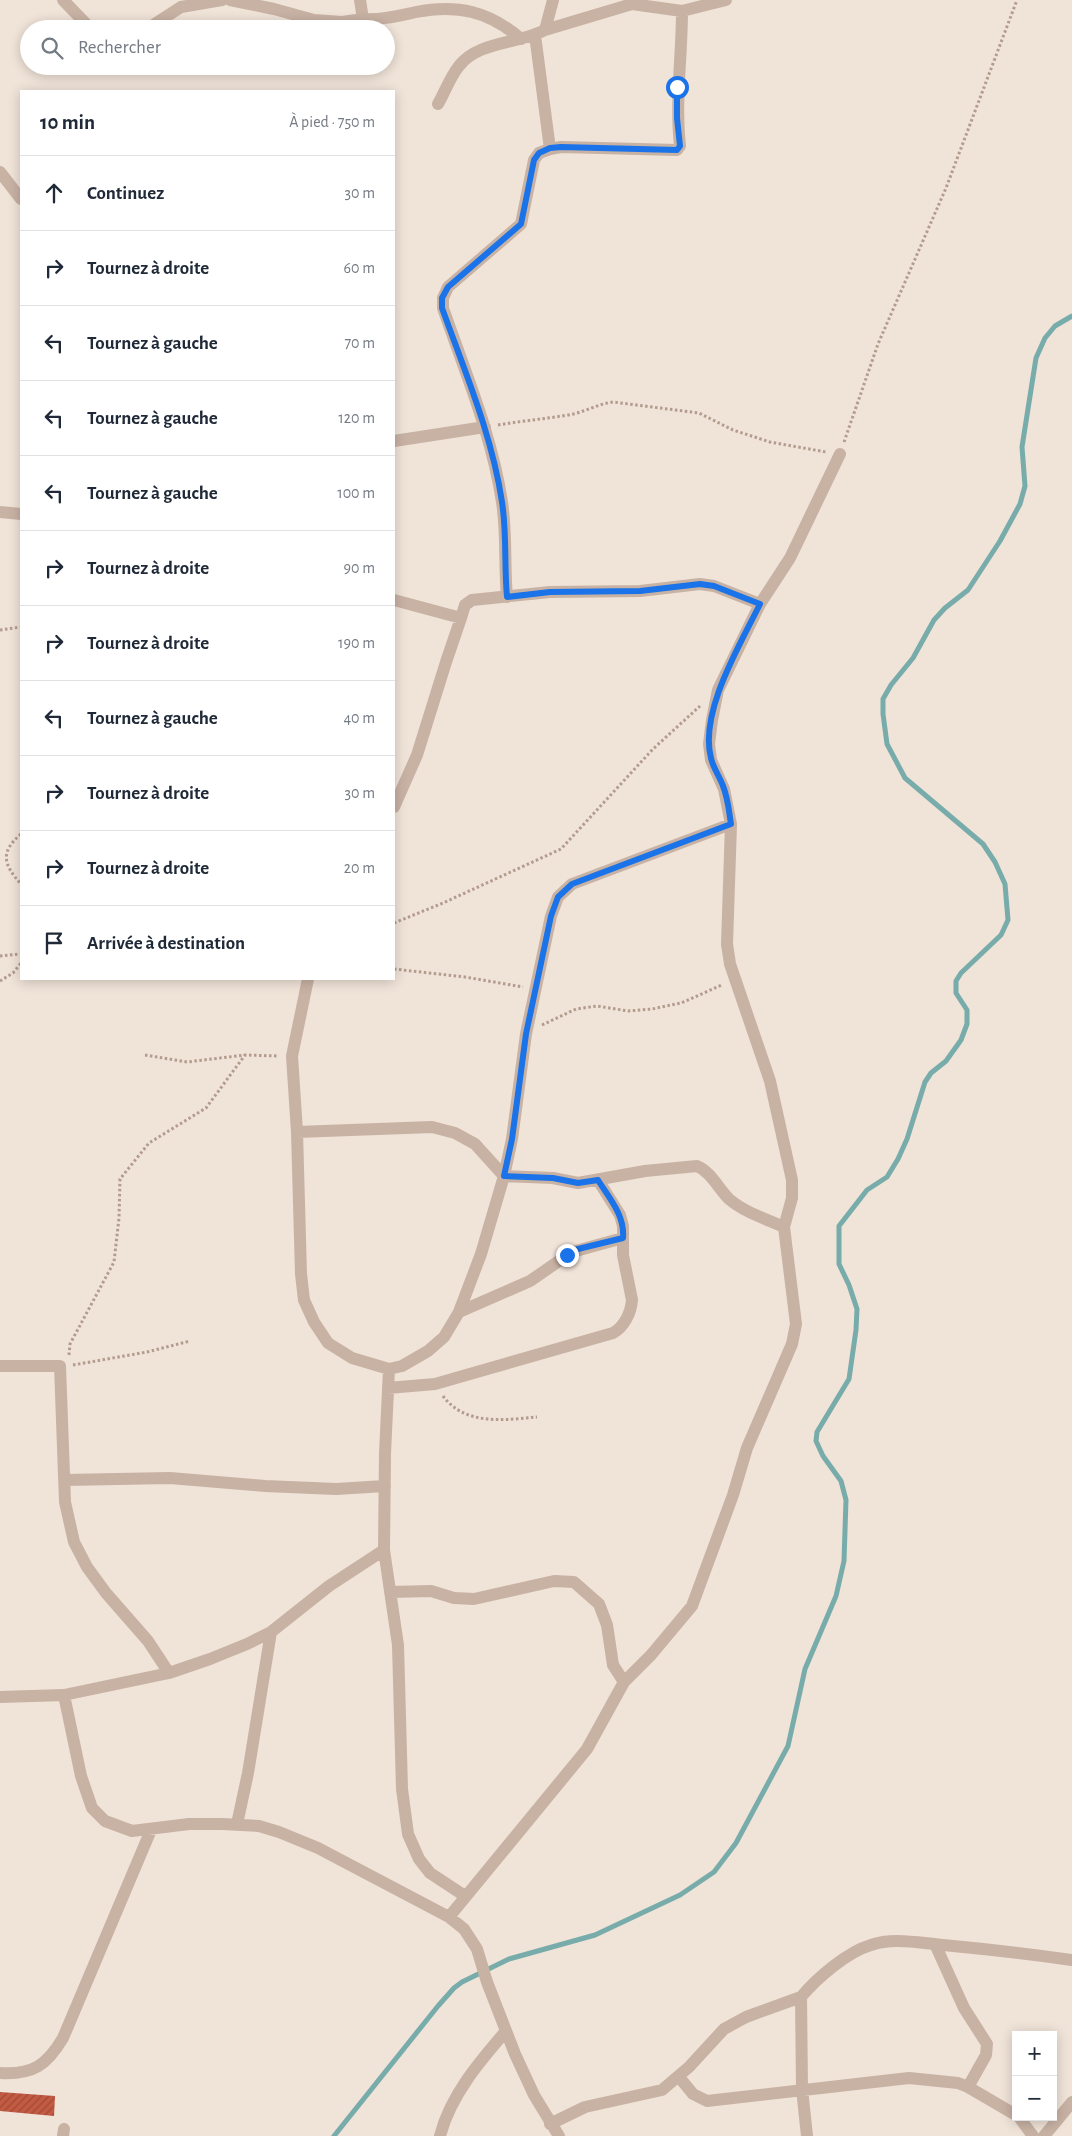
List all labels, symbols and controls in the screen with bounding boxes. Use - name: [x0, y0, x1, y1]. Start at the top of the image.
- search box: [20, 20, 395, 75]
- icon: search: [38, 34, 66, 62]
- text: Rechercher: [78, 38, 161, 57]
- route start: [666, 76, 689, 99]
- text: 10 min: [40, 112, 95, 133]
- text: À pied · 750 m: [289, 114, 375, 130]
- icon: ahead: [40, 179, 68, 207]
- text: Continuez: [87, 184, 164, 203]
- text: 30 m: [345, 185, 375, 201]
- icon: right: [40, 254, 68, 282]
- text: Tournez à droite: [87, 259, 209, 278]
- text: 60 m: [344, 260, 375, 276]
- icon: left: [40, 329, 68, 357]
- text: Tournez à gauche: [87, 334, 218, 353]
- text: 70 m: [344, 335, 375, 351]
- icon: left: [40, 404, 68, 432]
- text: Tournez à gauche: [87, 409, 218, 428]
- text: 120 m: [338, 410, 375, 426]
- icon: left: [40, 479, 68, 507]
- text: Tournez à gauche: [87, 484, 218, 503]
- text: 100 m: [337, 485, 375, 501]
- icon: right: [40, 554, 68, 582]
- text: Tournez à droite: [87, 559, 209, 578]
- text: 90 m: [344, 560, 375, 576]
- icon: right: [40, 629, 68, 657]
- text: Tournez à droite: [87, 634, 209, 653]
- text: 190 m: [338, 635, 375, 651]
- icon: left: [40, 704, 68, 732]
- text: Tournez à gauche: [87, 709, 218, 728]
- text: 40 m: [343, 710, 375, 726]
- icon: right: [40, 779, 68, 807]
- text: Tournez à droite: [87, 784, 209, 803]
- text: 30 m: [345, 785, 375, 801]
- icon: right: [40, 854, 68, 882]
- text: Tournez à droite: [87, 859, 209, 878]
- text: 20 m: [344, 860, 375, 876]
- icon: arrive: [40, 929, 68, 957]
- text: Arrivée à destination: [87, 934, 245, 953]
- route end: [556, 1244, 579, 1267]
- map controls: [1012, 2031, 1057, 2121]
- button: +: [1012, 2031, 1057, 2076]
- button: −: [1012, 2076, 1057, 2121]

